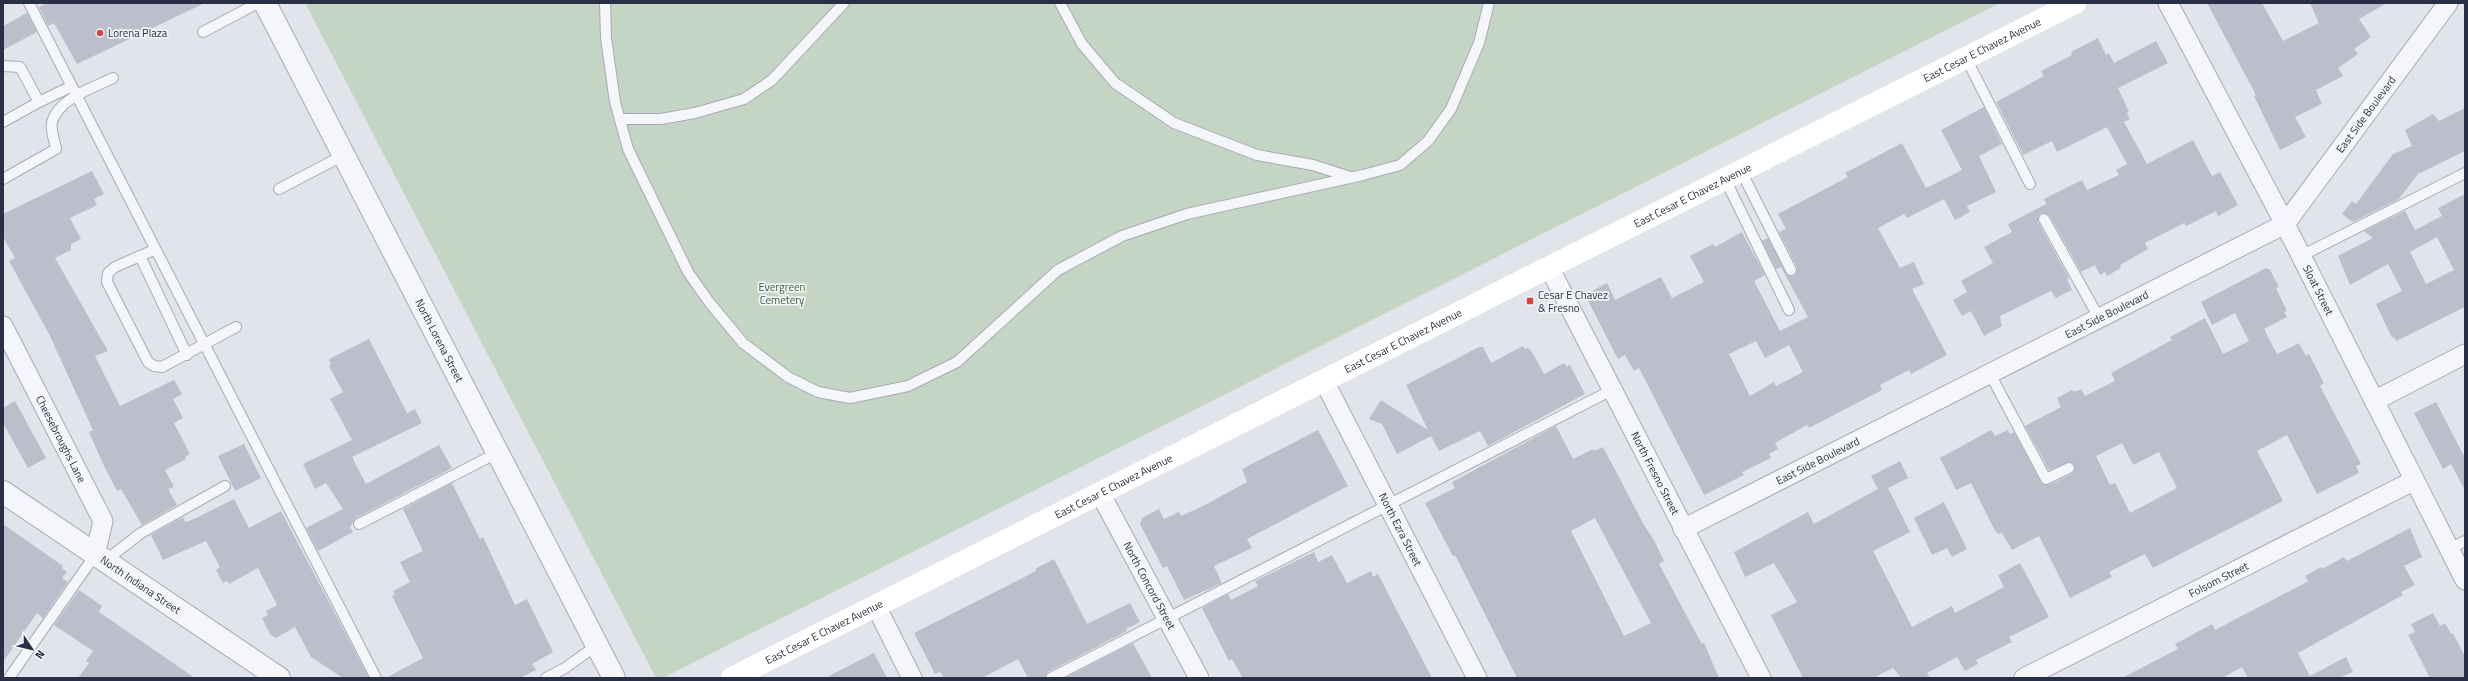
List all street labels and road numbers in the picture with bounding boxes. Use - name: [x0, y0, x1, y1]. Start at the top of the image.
- street label: East Cesar E Chavez Avenue: [1920, 13, 2044, 86]
- street label: East Side Boulevard: [2332, 73, 2400, 156]
- street label: East Cesar E Chavez Avenue: [1631, 159, 1755, 232]
- street label: Sloat Street: [2299, 262, 2338, 318]
- street label: East Side Boulevard: [2062, 286, 2151, 342]
- street label: North Lorena Street: [411, 296, 468, 385]
- street label: East Cesar E Chavez Avenue: [1341, 304, 1465, 377]
- street label: Cheesebroughs Lane: [32, 393, 90, 486]
- street label: North Fresno Street: [1627, 429, 1684, 518]
- street label: East Side Boulevard: [1773, 433, 1862, 489]
- street label: East Cesar E Chavez Avenue: [1052, 450, 1176, 523]
- street label: North Ezra Street: [1375, 490, 1426, 569]
- street label: North Concord Street: [1119, 539, 1180, 633]
- street label: North Indiana Street: [97, 552, 184, 618]
- street label: Folsom Street: [2186, 558, 2251, 601]
- street label: East Cesar E Chavez Avenue: [762, 595, 886, 668]

